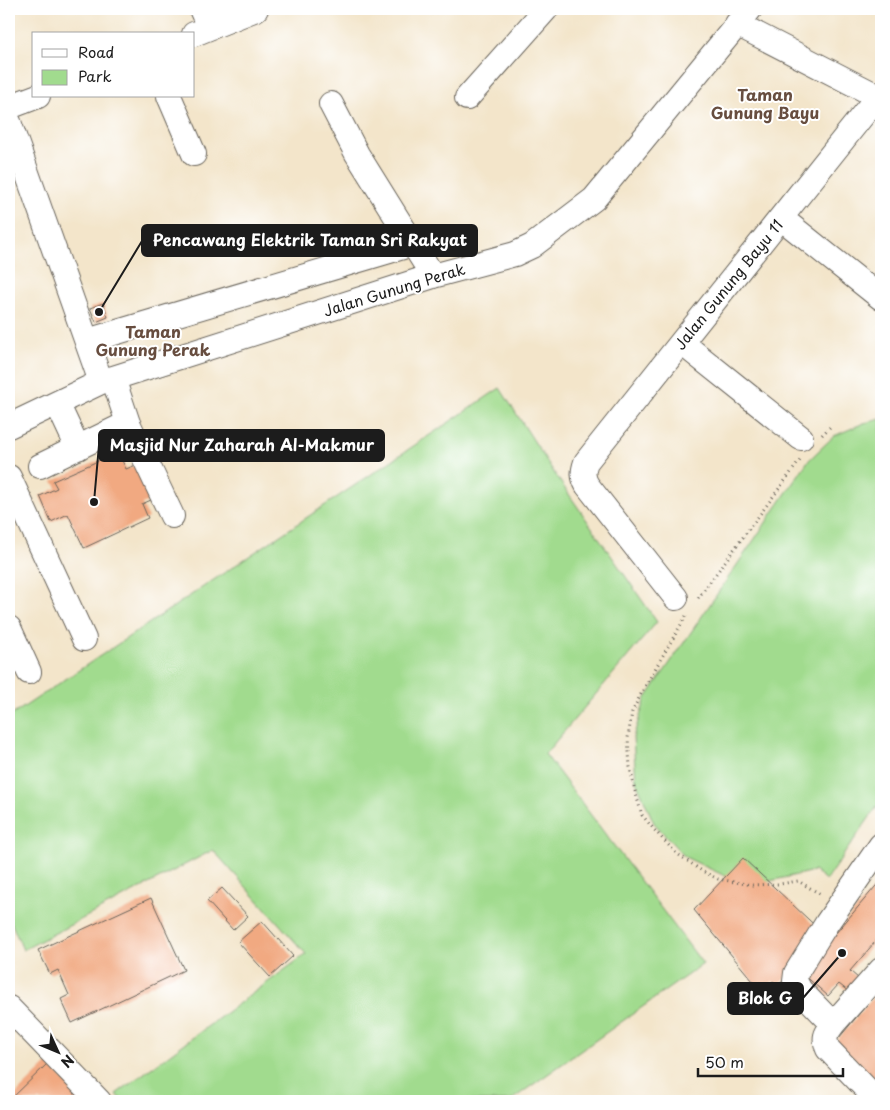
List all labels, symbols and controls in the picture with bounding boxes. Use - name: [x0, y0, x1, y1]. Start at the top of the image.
- legend: [32, 32, 195, 98]
- text: Road: [78, 40, 114, 63]
- text: Park: [78, 64, 112, 87]
- district label: Taman Gunung Bayu: [711, 82, 819, 124]
- street label: Jalan Gunung Bayu 11: [668, 214, 788, 354]
- callout: Pencawang Elektrik Taman Sri Rakyat: [142, 225, 477, 256]
- text: Pencawang Elektrik Taman Sri Rakyat: [153, 227, 468, 251]
- street label: Jalan Gunung Perak: [320, 256, 468, 322]
- district label: Taman Gunung Perak: [95, 319, 211, 361]
- callout: Masjid Nur Zaharah Al-Makmur: [99, 430, 384, 461]
- text: Masjid Nur Zaharah Al-Makmur: [110, 432, 375, 456]
- callout: Blok G: [728, 983, 803, 1014]
- text: Blok G: [738, 985, 793, 1009]
- north arrow: [32, 1028, 82, 1078]
- scale bar: [698, 1045, 842, 1077]
- text: N: [56, 1050, 79, 1073]
- text: 50 m: [705, 1050, 744, 1073]

